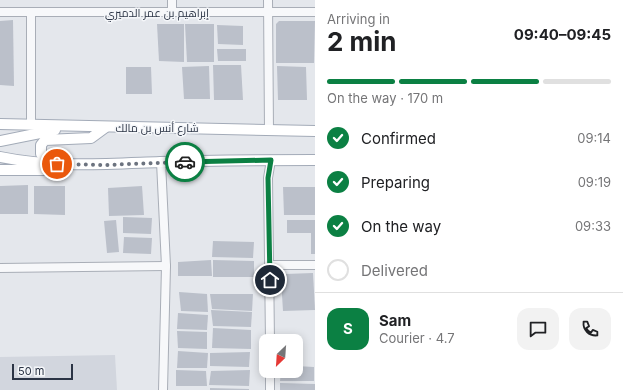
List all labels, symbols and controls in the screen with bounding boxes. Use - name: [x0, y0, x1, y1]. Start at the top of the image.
- street label: إبراهيم بن عمر الدميري: [105, 6, 209, 22]
- text: Arriving in: [327, 11, 390, 27]
- text: 09:40–09:45: [514, 25, 611, 44]
- text: 2 min: [327, 26, 397, 57]
- text: On the way · 170 m: [327, 90, 443, 106]
- street label: شارع أنس بن مالك: [115, 121, 199, 136]
- icon: check: [327, 127, 349, 149]
- text: Confirmed: [361, 129, 436, 148]
- text: 09:14: [577, 130, 611, 146]
- courier: [165, 142, 205, 182]
- pin: [40, 147, 74, 181]
- icon: car: [174, 151, 196, 173]
- icon: bag: [46, 153, 68, 175]
- icon: check: [327, 171, 349, 193]
- text: Preparing: [361, 173, 430, 192]
- text: 09:19: [578, 174, 611, 190]
- icon: check: [327, 215, 349, 237]
- text: On the way: [361, 217, 441, 236]
- text: 09:33: [575, 218, 611, 234]
- text: Delivered: [361, 261, 428, 280]
- pin: [253, 263, 287, 297]
- icon: home: [259, 269, 281, 291]
- button: chat: [517, 308, 559, 350]
- button: phone: [569, 308, 611, 350]
- text: Sam: [379, 311, 411, 330]
- text: S: [343, 319, 353, 338]
- text: Courier · 4.7: [379, 330, 455, 346]
- north arrow: [259, 334, 303, 378]
- map controls: [259, 334, 303, 378]
- scale bar: [12, 362, 73, 381]
- text: 50 m: [18, 364, 44, 378]

